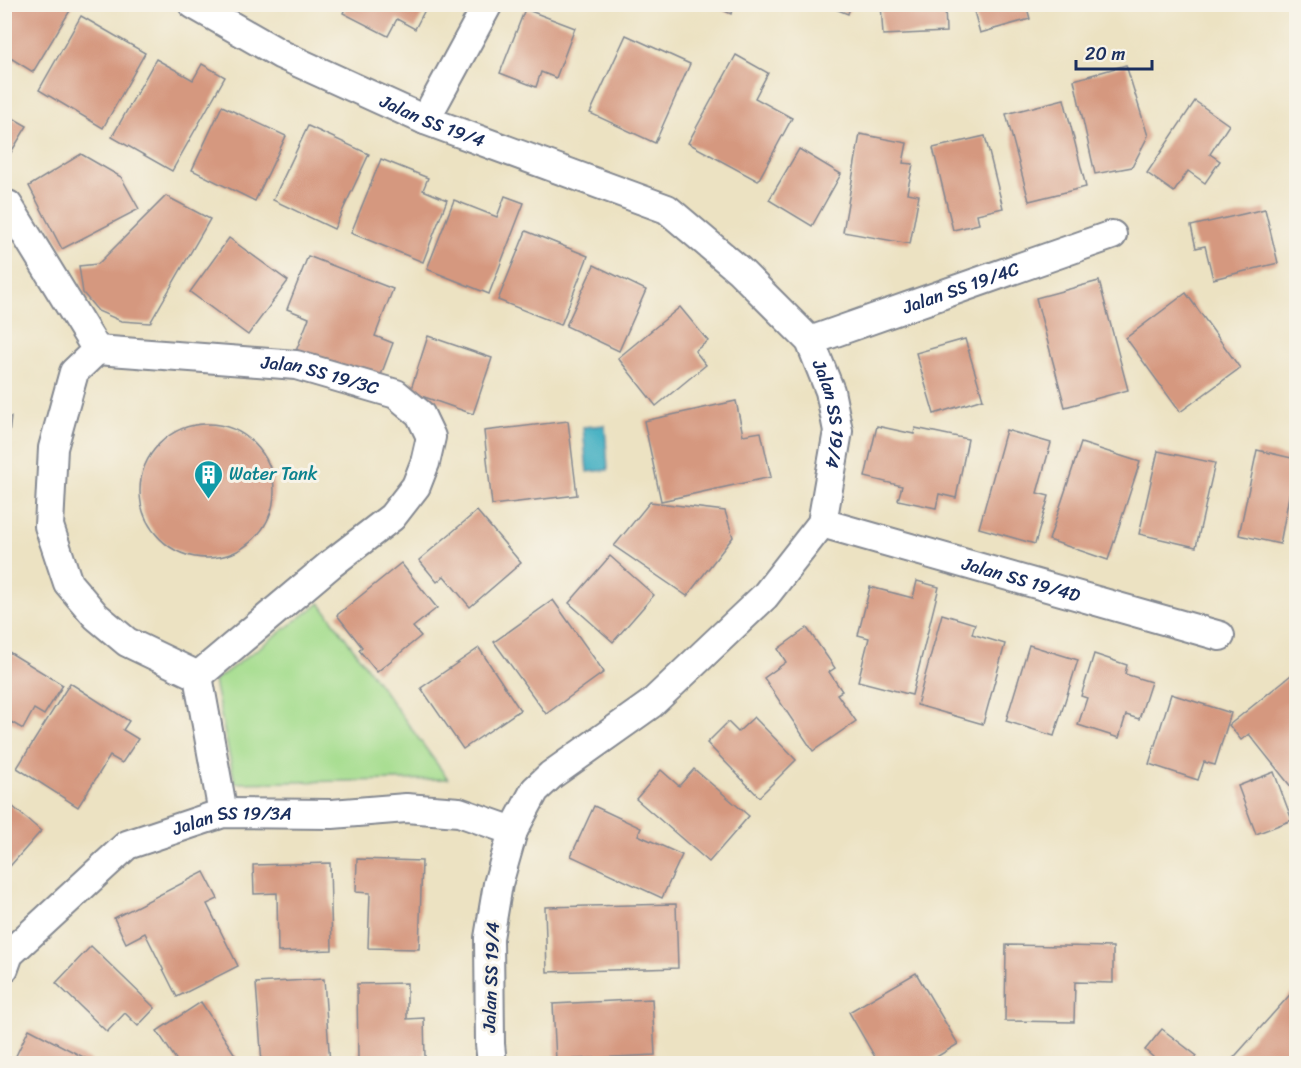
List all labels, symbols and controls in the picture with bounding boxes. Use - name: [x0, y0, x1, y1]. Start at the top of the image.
- scale bar: [1076, 33, 1152, 71]
- text: 20 m: [1085, 38, 1125, 70]
- street label: Jalan SS 19/4: [374, 85, 489, 157]
- street label: Jalan SS 19/4C: [897, 252, 1025, 324]
- street label: Jalan SS 19/3C: [259, 346, 384, 404]
- street label: Jalan SS 19/4: [803, 354, 854, 471]
- building icon: Water Tank: [192, 458, 224, 500]
- place label: Water Tank: [229, 458, 318, 490]
- street label: Jalan SS 19/4D: [957, 547, 1084, 612]
- street label: Jalan SS 19/3A: [167, 796, 292, 845]
- street label: Jalan SS 19/4: [473, 921, 509, 1034]

